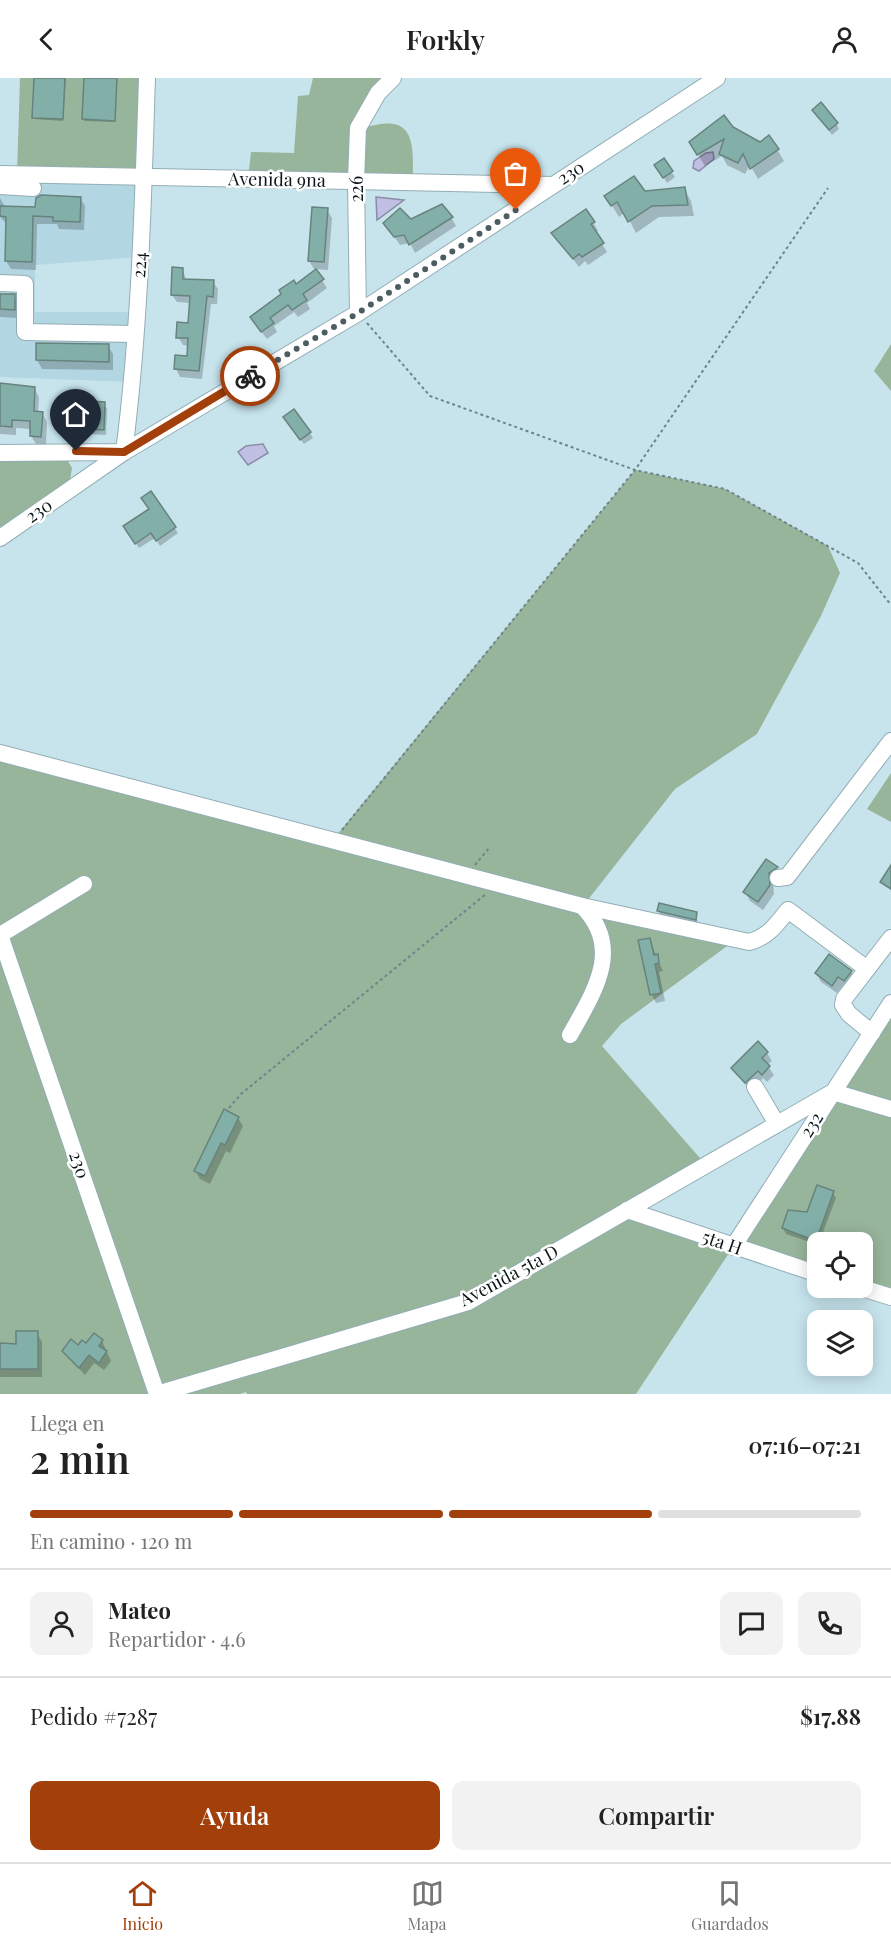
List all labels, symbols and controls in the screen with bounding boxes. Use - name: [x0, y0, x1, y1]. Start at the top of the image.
- text: Forkly: [406, 21, 485, 57]
- icon: back: [30, 23, 63, 56]
- icon: person: [828, 23, 861, 56]
- pin: [490, 148, 541, 210]
- street label: 230: [552, 155, 589, 190]
- icon: bag: [499, 157, 532, 190]
- street label: Avenida 9na: [227, 166, 326, 192]
- street label: 226: [344, 176, 368, 202]
- street label: 224: [126, 251, 152, 279]
- courier: [220, 346, 280, 406]
- icon: bike: [234, 360, 267, 393]
- pin: [50, 389, 101, 451]
- icon: home: [59, 398, 92, 431]
- street label: 230: [20, 492, 57, 528]
- street label: 232: [794, 1107, 828, 1142]
- street label: 230: [64, 1148, 96, 1182]
- street label: 5ta H: [699, 1224, 745, 1260]
- map controls: [807, 1232, 873, 1376]
- button: locate: [807, 1232, 873, 1298]
- street label: Avenida 5ta D: [454, 1239, 562, 1312]
- button: layers: [807, 1310, 873, 1376]
- text: Llega en: [30, 1409, 105, 1436]
- text: 07:16–07:21: [749, 1430, 861, 1460]
- text: 2 min: [30, 1432, 130, 1484]
- text: En camino · 120 m: [30, 1527, 192, 1554]
- button: person: [30, 1592, 93, 1655]
- button: chat: [720, 1592, 783, 1655]
- button: phone: [798, 1592, 861, 1655]
- text: Mateo: [108, 1595, 171, 1625]
- text: Repartidor · 4.6: [108, 1625, 246, 1652]
- text: Pedido #7287: [30, 1701, 157, 1731]
- text: $17.88: [800, 1701, 861, 1731]
- button: Ayuda: [30, 1781, 440, 1850]
- button: Compartir: [452, 1781, 861, 1850]
- tab: Inicio: [122, 1877, 163, 1934]
- tab: Mapa: [407, 1877, 447, 1934]
- tab: Guardados: [691, 1877, 769, 1934]

